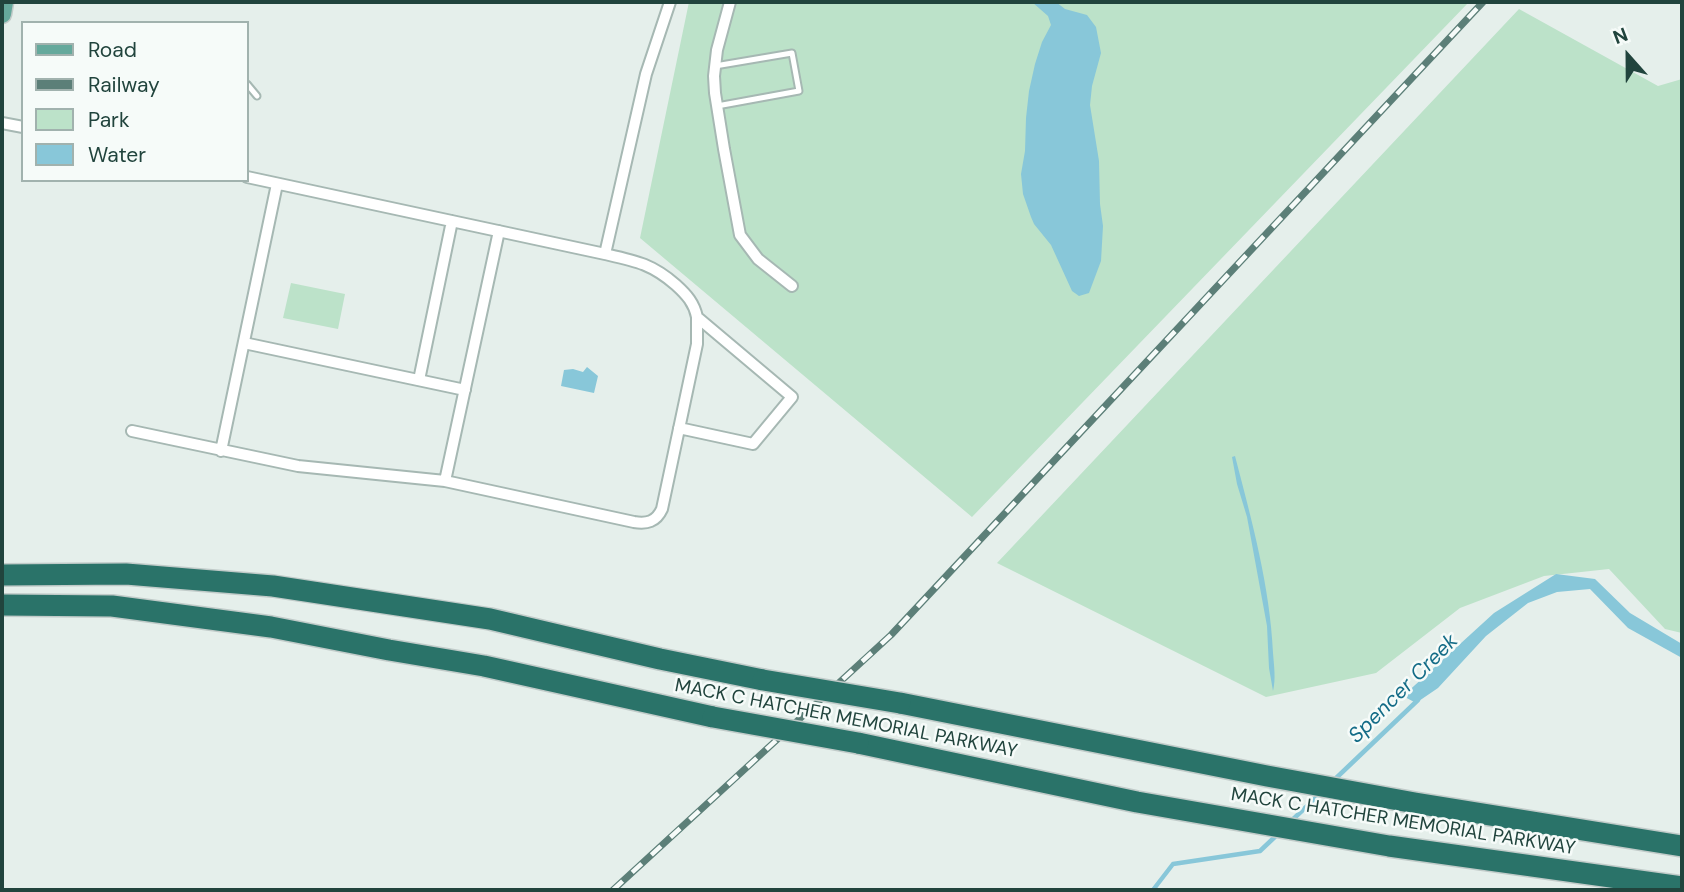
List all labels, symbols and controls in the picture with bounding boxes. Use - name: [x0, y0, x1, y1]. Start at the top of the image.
- legend: [21, 21, 248, 182]
- north arrow: [1593, 21, 1663, 91]
- text: N: [1609, 22, 1631, 50]
- text: Road: [88, 36, 137, 64]
- text: Railway: [88, 71, 160, 99]
- text: Park: [88, 106, 129, 134]
- text: Water: [88, 141, 146, 169]
- water label: Spencer Creek: [1344, 629, 1464, 749]
- street label: MACK C HATCHER MEMORIAL PARKWAY: [673, 675, 1019, 763]
- street label: MACK C HATCHER MEMORIAL PARKWAY: [1229, 783, 1577, 861]

